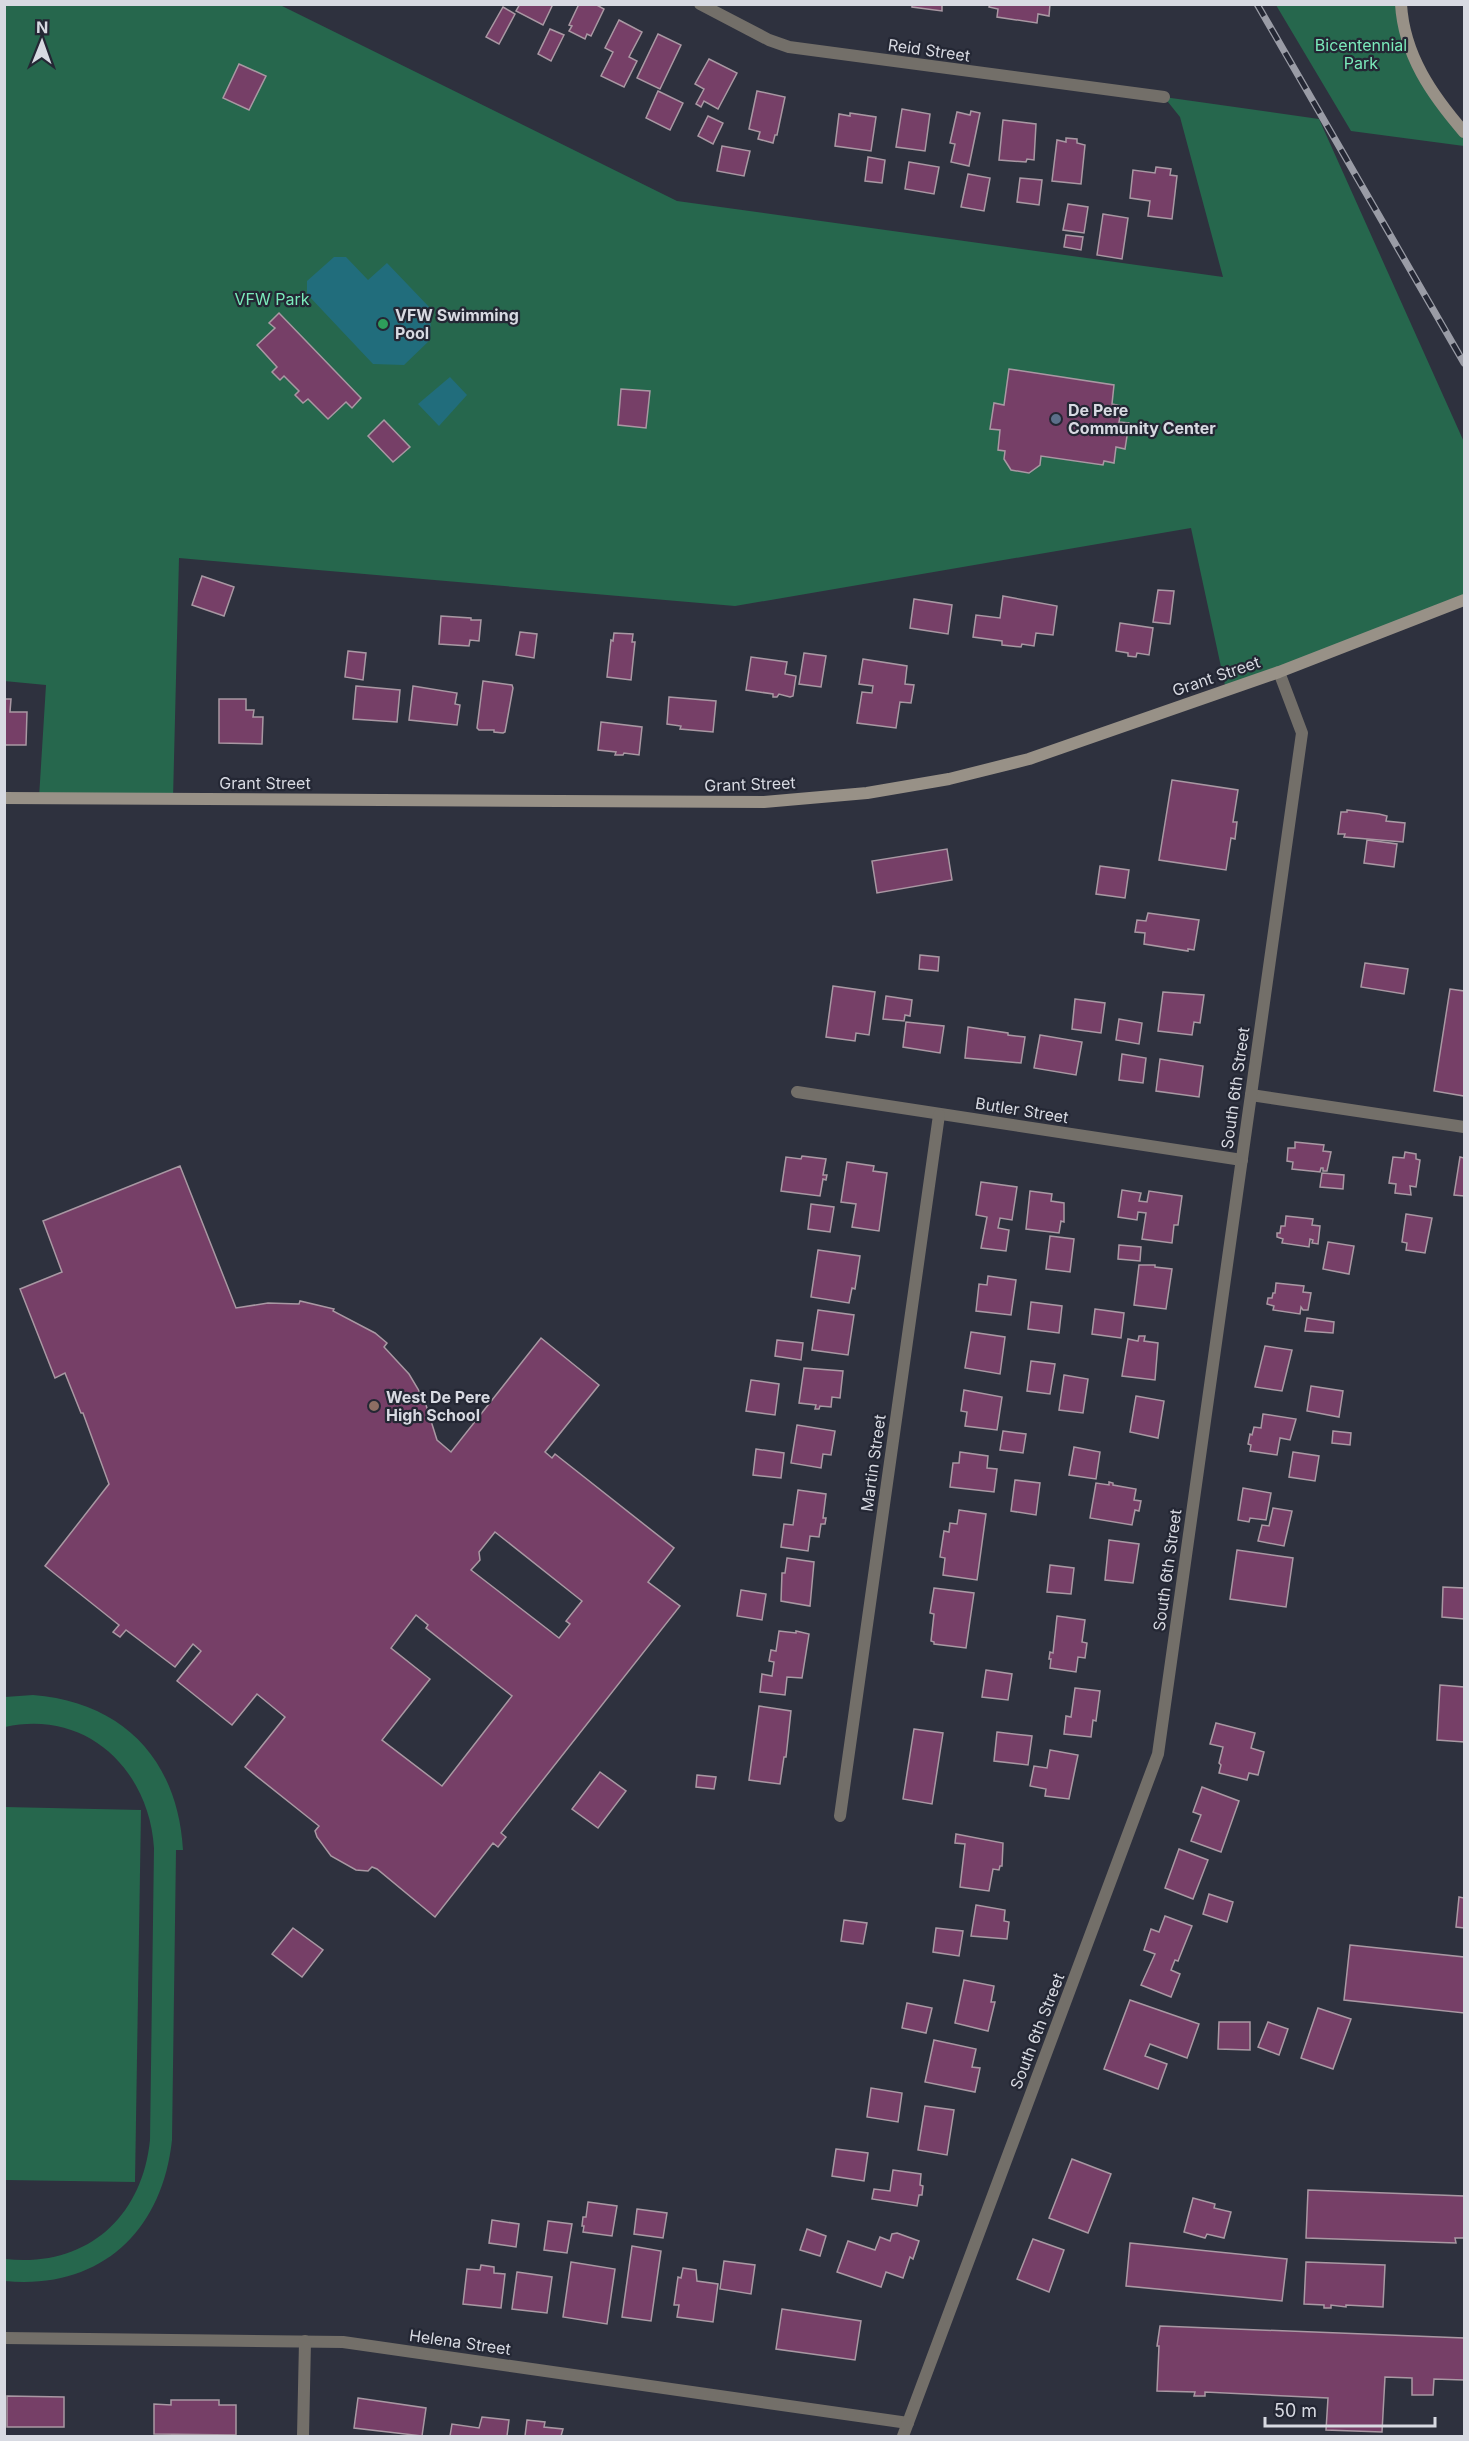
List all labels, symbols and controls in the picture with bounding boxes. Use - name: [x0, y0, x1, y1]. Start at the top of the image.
- north arrow: [12, 12, 72, 72]
- text: N: [36, 17, 49, 37]
- street label: Reid Street: [887, 34, 971, 66]
- park label: Bicentennial Park: [1315, 35, 1407, 73]
- park label: VFW Park: [234, 289, 310, 309]
- place label: VFW Swimming Pool: [395, 305, 519, 343]
- marker: VFW Swimming Pool: [376, 317, 390, 331]
- place label: De Pere Community Center: [1068, 400, 1216, 438]
- marker: De Pere Community Center: [1049, 412, 1063, 426]
- street label: Grant Street: [1170, 652, 1262, 700]
- street label: Grant Street: [704, 772, 796, 796]
- street label: Grant Street: [219, 773, 311, 793]
- street label: South 6th Street: [1217, 1026, 1253, 1150]
- street label: Butler Street: [974, 1093, 1070, 1127]
- place label: West De Pere High School: [386, 1387, 490, 1425]
- marker: West De Pere High School: [367, 1399, 381, 1413]
- street label: Martin Street: [856, 1413, 890, 1513]
- street label: South 6th Street: [1149, 1508, 1185, 1632]
- street label: South 6th Street: [1006, 1970, 1068, 2092]
- street label: Helena Street: [408, 2325, 512, 2359]
- scale bar: [1265, 2390, 1434, 2428]
- text: 50 m: [1274, 2400, 1317, 2421]

